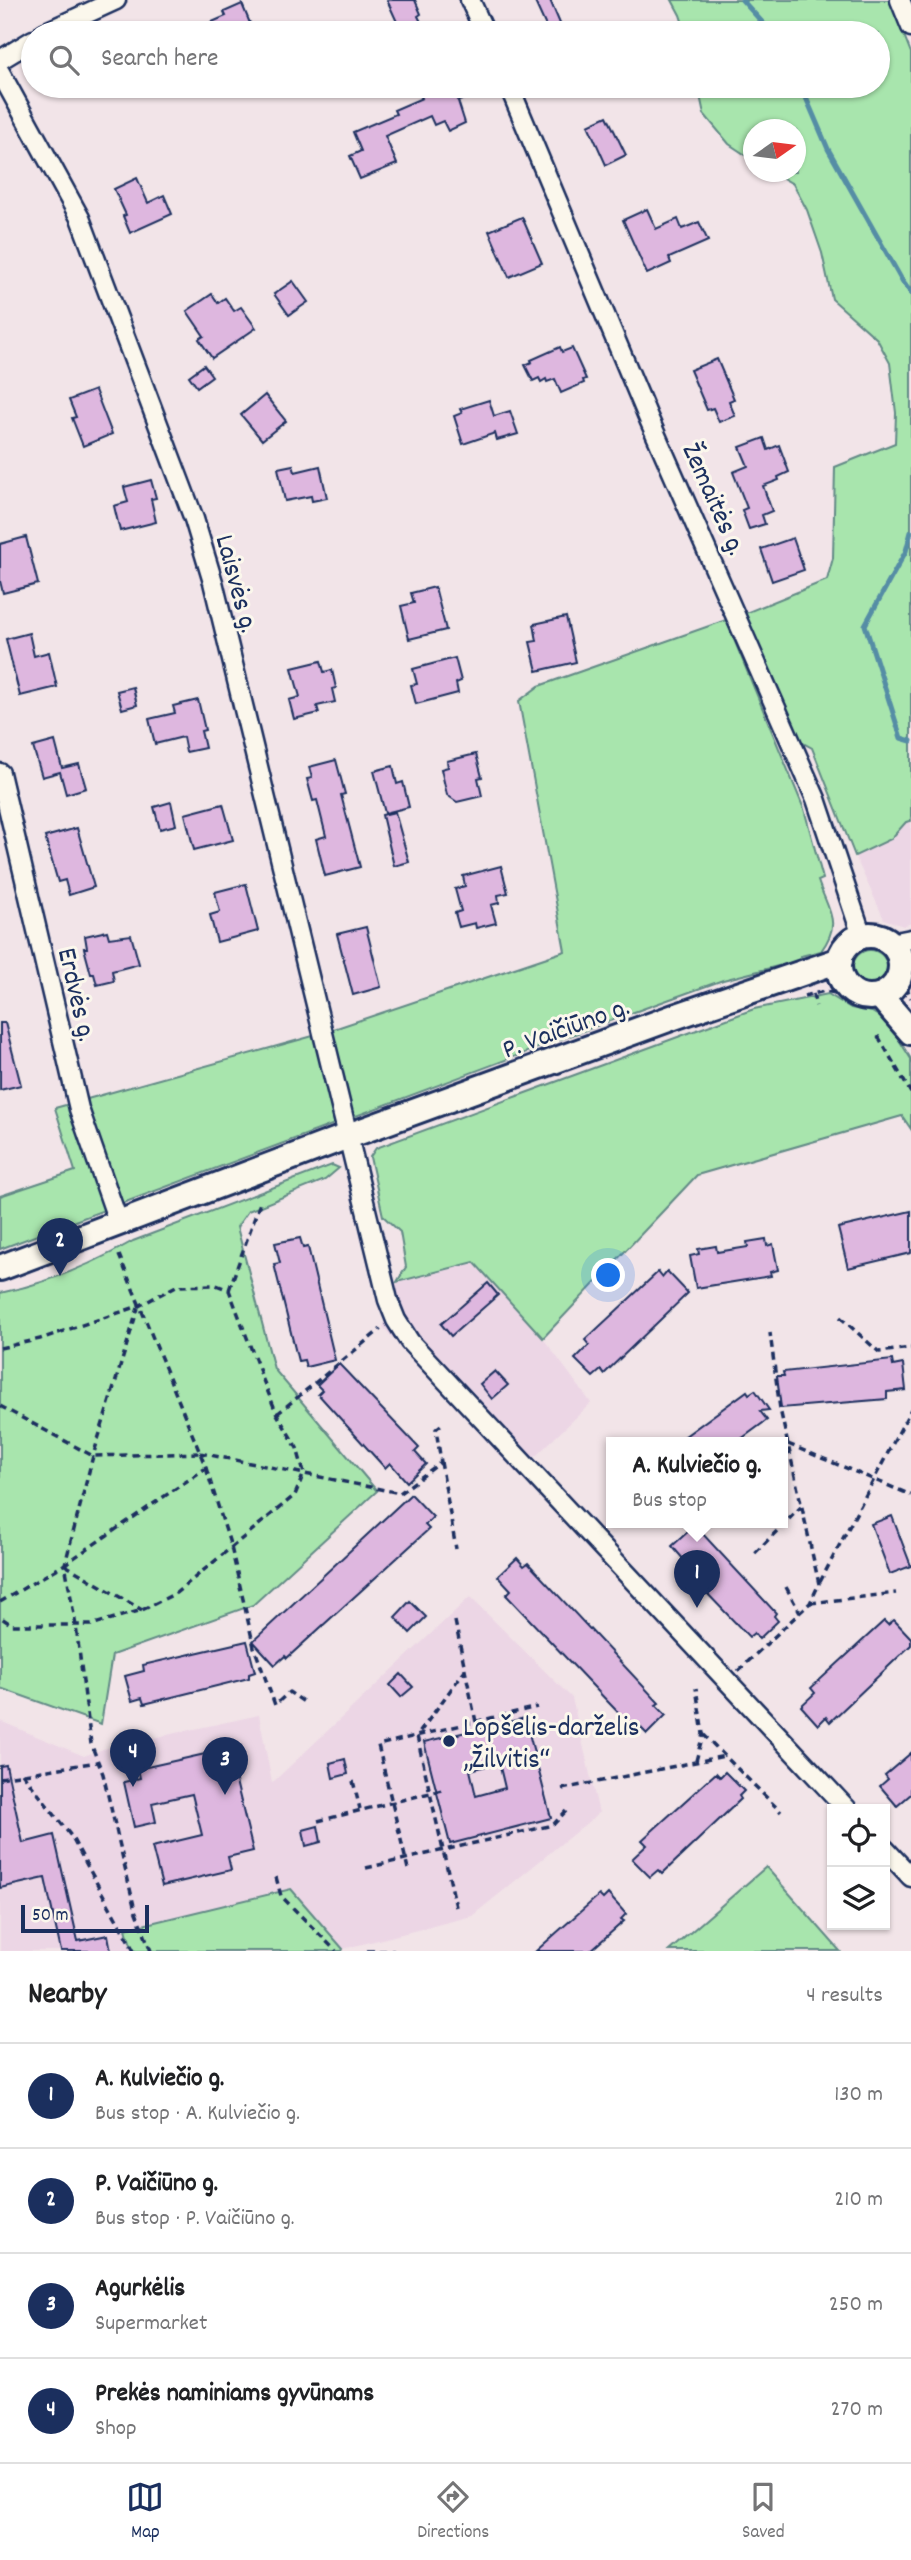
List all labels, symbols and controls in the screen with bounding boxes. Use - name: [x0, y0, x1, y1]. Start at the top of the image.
- search box: [21, 21, 890, 98]
- icon: search: [45, 41, 83, 79]
- text: Search here: [101, 41, 219, 78]
- north arrow: [743, 119, 806, 182]
- street label: Žemaitės g.: [669, 437, 754, 563]
- street label: Laisvės g.: [202, 531, 266, 638]
- street label: Erdvės g.: [44, 944, 104, 1046]
- street label: P. Vaičiūno g.: [498, 989, 636, 1072]
- pin: 2: [37, 1218, 83, 1276]
- your location: [591, 1258, 625, 1292]
- popup: [606, 1437, 788, 1528]
- text: A. Kulviečio g.: [632, 1448, 762, 1485]
- text: Bus stop: [632, 1485, 707, 1518]
- pin: 1: [674, 1550, 720, 1608]
- place label: Lopšelis-darželis „Žilvitis“: [463, 1710, 640, 1782]
- pin: 4: [110, 1729, 156, 1787]
- marker: Lopšelis-darželis „Žilvitis“: [441, 1733, 457, 1749]
- pin: 3: [202, 1737, 248, 1795]
- map controls: [827, 1804, 890, 1930]
- button: locate: [827, 1804, 890, 1867]
- button: layers: [827, 1867, 890, 1930]
- scale bar: [21, 1902, 149, 1934]
- text: 50 m: [32, 1903, 69, 1930]
- text: Nearby: [28, 1975, 106, 2018]
- text: 4 results: [806, 1980, 883, 2013]
- text: A. Kulviečio g.: [95, 2061, 224, 2098]
- text: 1: [48, 2079, 54, 2112]
- text: 130 m: [834, 2079, 883, 2112]
- text: Bus stop · A. Kulviečio g.: [95, 2098, 300, 2131]
- text: P. Vaičiūno g.: [95, 2166, 218, 2203]
- text: 2: [46, 2184, 56, 2217]
- text: 210 m: [834, 2184, 883, 2217]
- text: Bus stop · P. Vaičiūno g.: [95, 2203, 295, 2236]
- text: Agurkėlis: [95, 2271, 185, 2308]
- text: 3: [46, 2289, 56, 2322]
- text: 250 m: [829, 2289, 883, 2322]
- text: Supermarket: [95, 2308, 207, 2341]
- text: Prekės naminiams gyvūnams: [95, 2376, 374, 2413]
- text: 4: [46, 2394, 56, 2427]
- text: 270 m: [831, 2394, 883, 2427]
- text: Shop: [95, 2413, 137, 2446]
- tab: Map: [126, 2478, 164, 2547]
- tab: Directions: [417, 2478, 489, 2547]
- tab: Saved: [742, 2478, 785, 2547]

